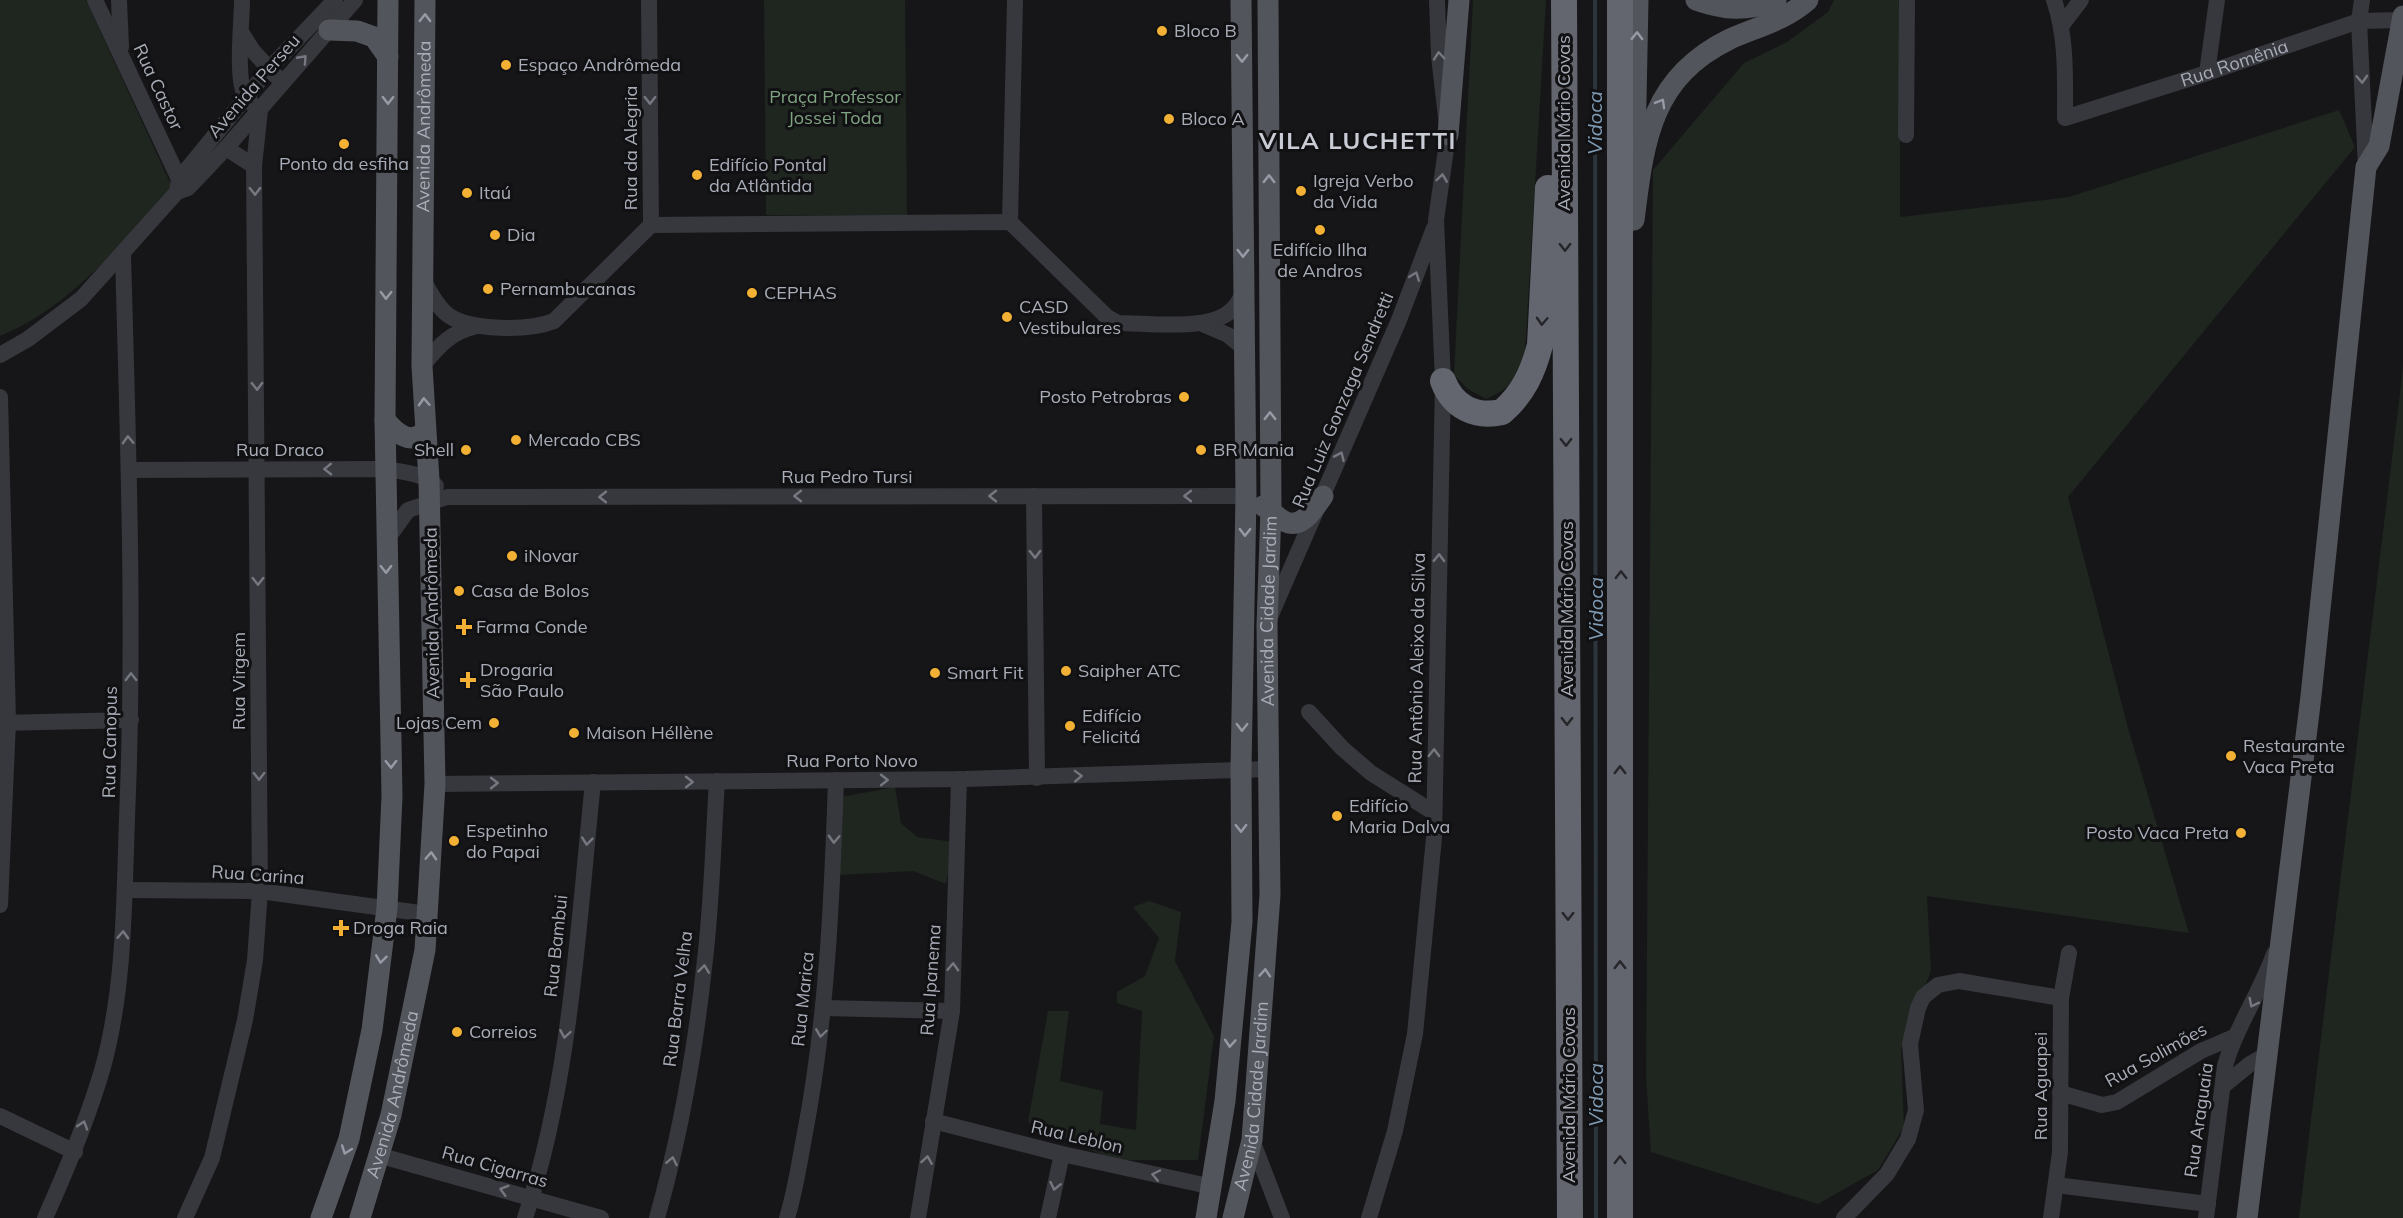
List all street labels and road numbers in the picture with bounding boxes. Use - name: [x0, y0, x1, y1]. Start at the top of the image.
- street label: Avenida Perseu: [202, 29, 305, 142]
- street label: Rua Romênia: [2177, 34, 2291, 92]
- street label: Avenida Mário Covas: [1552, 35, 1575, 211]
- street label: Rua Castor: [128, 40, 189, 134]
- street label: Avenida Andrômeda: [411, 41, 436, 213]
- street label: Rua da Alegria: [619, 86, 642, 210]
- street label: Rua Luiz Gonzaga Sendretti: [1287, 288, 1399, 511]
- street label: Rua Draco: [236, 438, 324, 461]
- street label: Rua Pedro Tursi: [781, 465, 913, 488]
- street label: Avenida Cidade Jardim: [1255, 515, 1282, 707]
- street label: Avenida Mário Covas: [1555, 521, 1578, 697]
- street label: Avenida Andrômeda: [419, 527, 444, 699]
- street label: Rua Antônio Aleixo da Silva: [1403, 552, 1430, 784]
- street label: Rua Virgem: [227, 632, 250, 730]
- street label: Rua Canopus: [97, 686, 122, 798]
- street label: Rua Porto Novo: [786, 749, 918, 772]
- street label: Rua Carina: [211, 860, 305, 889]
- street label: Rua Bambui: [539, 894, 572, 998]
- street label: Rua Ipanema: [915, 924, 946, 1036]
- street label: Rua Barra Velha: [658, 930, 697, 1068]
- street label: Rua Marica: [786, 950, 819, 1047]
- street label: Avenida Cidade Jardim: [1228, 1000, 1273, 1193]
- street label: Avenida Mário Covas: [1557, 1007, 1580, 1183]
- street label: Avenida Andrômeda: [361, 1008, 423, 1181]
- street label: Rua Solimões: [2101, 1017, 2211, 1092]
- street label: Rua Aguapei: [2029, 1032, 2052, 1140]
- street label: Rua Araguaia: [2179, 1061, 2218, 1179]
- street label: Rua Leblon: [1029, 1115, 1125, 1158]
- street label: Rua Cigarras: [439, 1140, 551, 1193]

